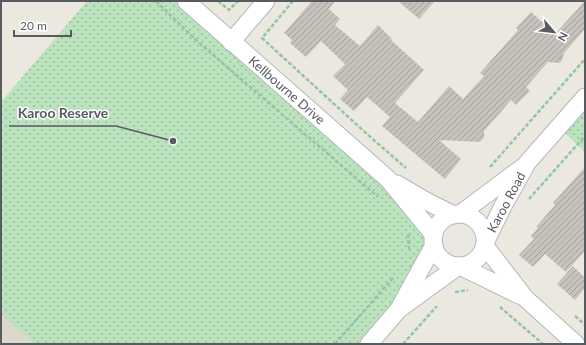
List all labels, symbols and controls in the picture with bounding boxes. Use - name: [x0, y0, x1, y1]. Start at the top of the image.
- scale bar: [14, 12, 71, 38]
- north arrow: [534, 12, 574, 52]
- text: 20 m: [20, 18, 47, 33]
- text: N: [556, 30, 571, 44]
- street label: Kellbourne Drive: [245, 52, 329, 128]
- callout: Karoo Reserve: [9, 100, 116, 126]
- text: Karoo Reserve: [18, 104, 109, 121]
- street label: Karoo Road: [483, 169, 529, 235]

